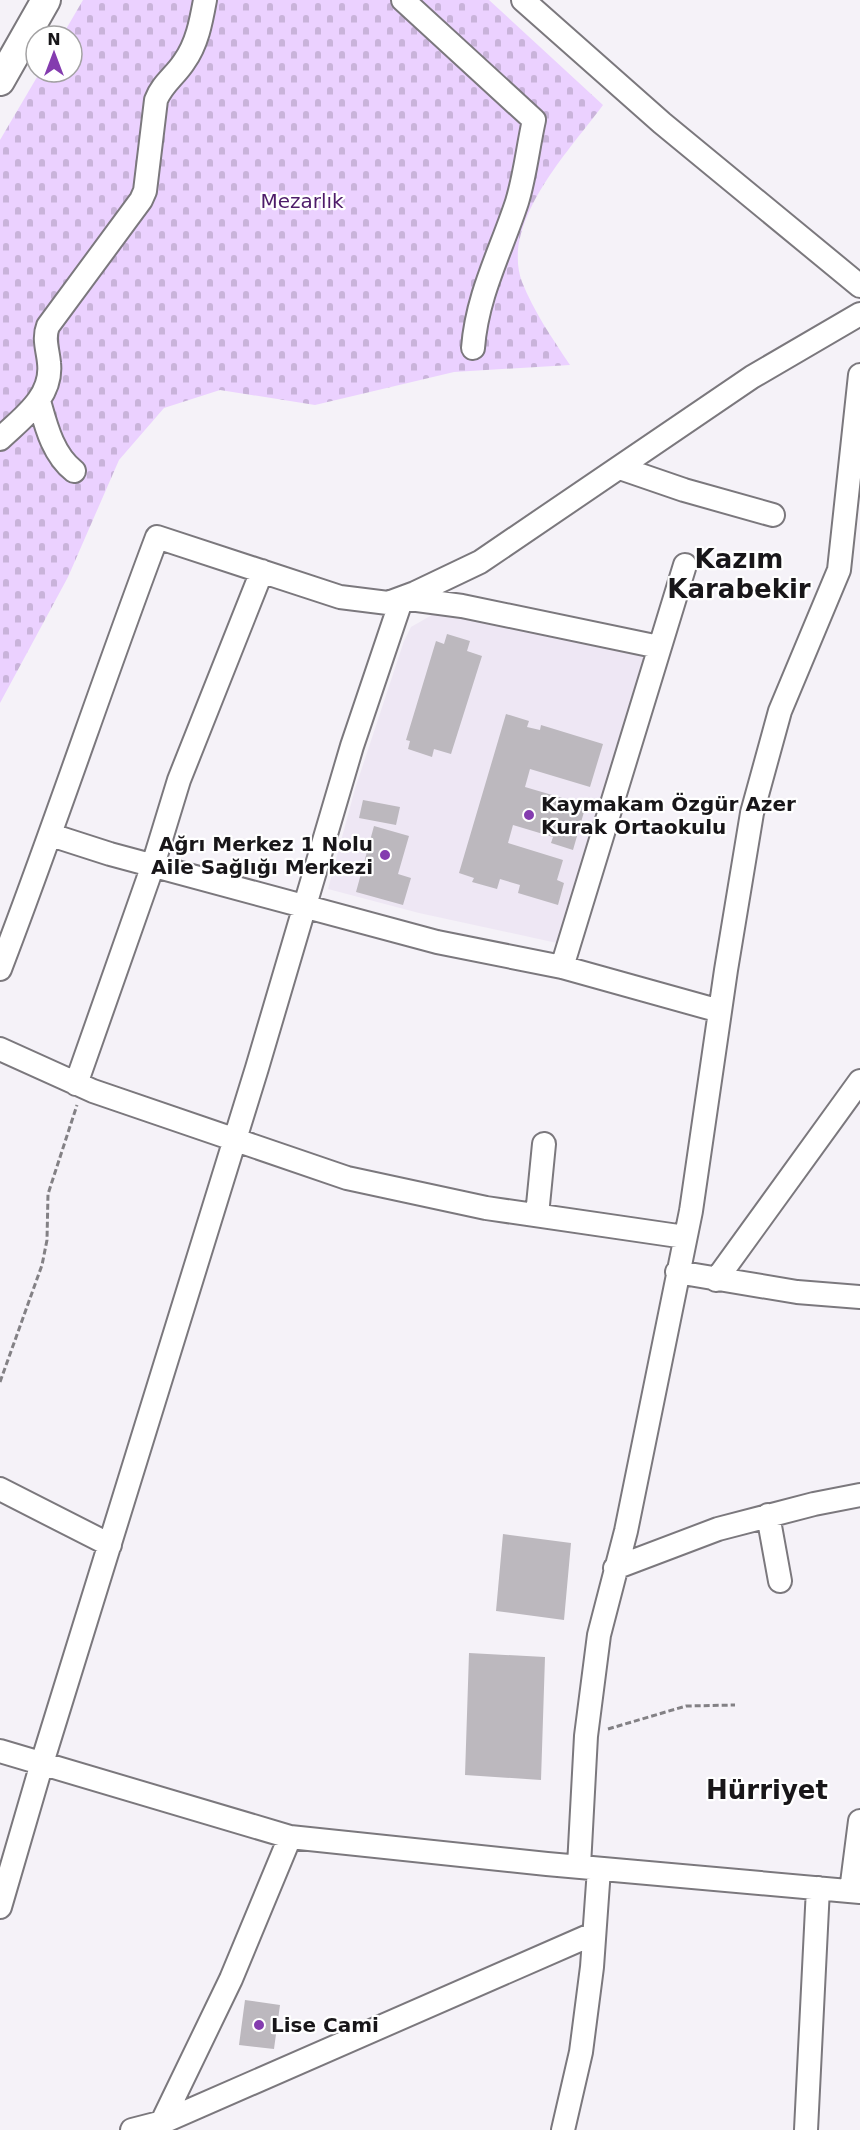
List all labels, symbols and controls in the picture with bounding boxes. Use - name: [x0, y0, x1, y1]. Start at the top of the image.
- north arrow: [24, 24, 84, 84]
- text: N: [47, 30, 61, 49]
- park label: Mezarlık: [260, 189, 344, 213]
- district label: Kazım Karabekir: [667, 544, 811, 604]
- place label: Kaymakam Özgür Azer Kurak Ortaokulu: [541, 792, 796, 839]
- marker: Kaymakam Özgür Azer Kurak Ortaokulu: [522, 808, 536, 822]
- place label: Ağrı Merkez 1 Nolu Aile Sağlığı Merkezi: [151, 832, 373, 879]
- marker: Ağrı Merkez 1 Nolu Aile Sağlığı Merkezi: [378, 848, 392, 862]
- district label: Hürriyet: [706, 1775, 828, 1805]
- place label: Lise Cami: [271, 2013, 379, 2037]
- marker: Lise Cami: [252, 2018, 266, 2032]

